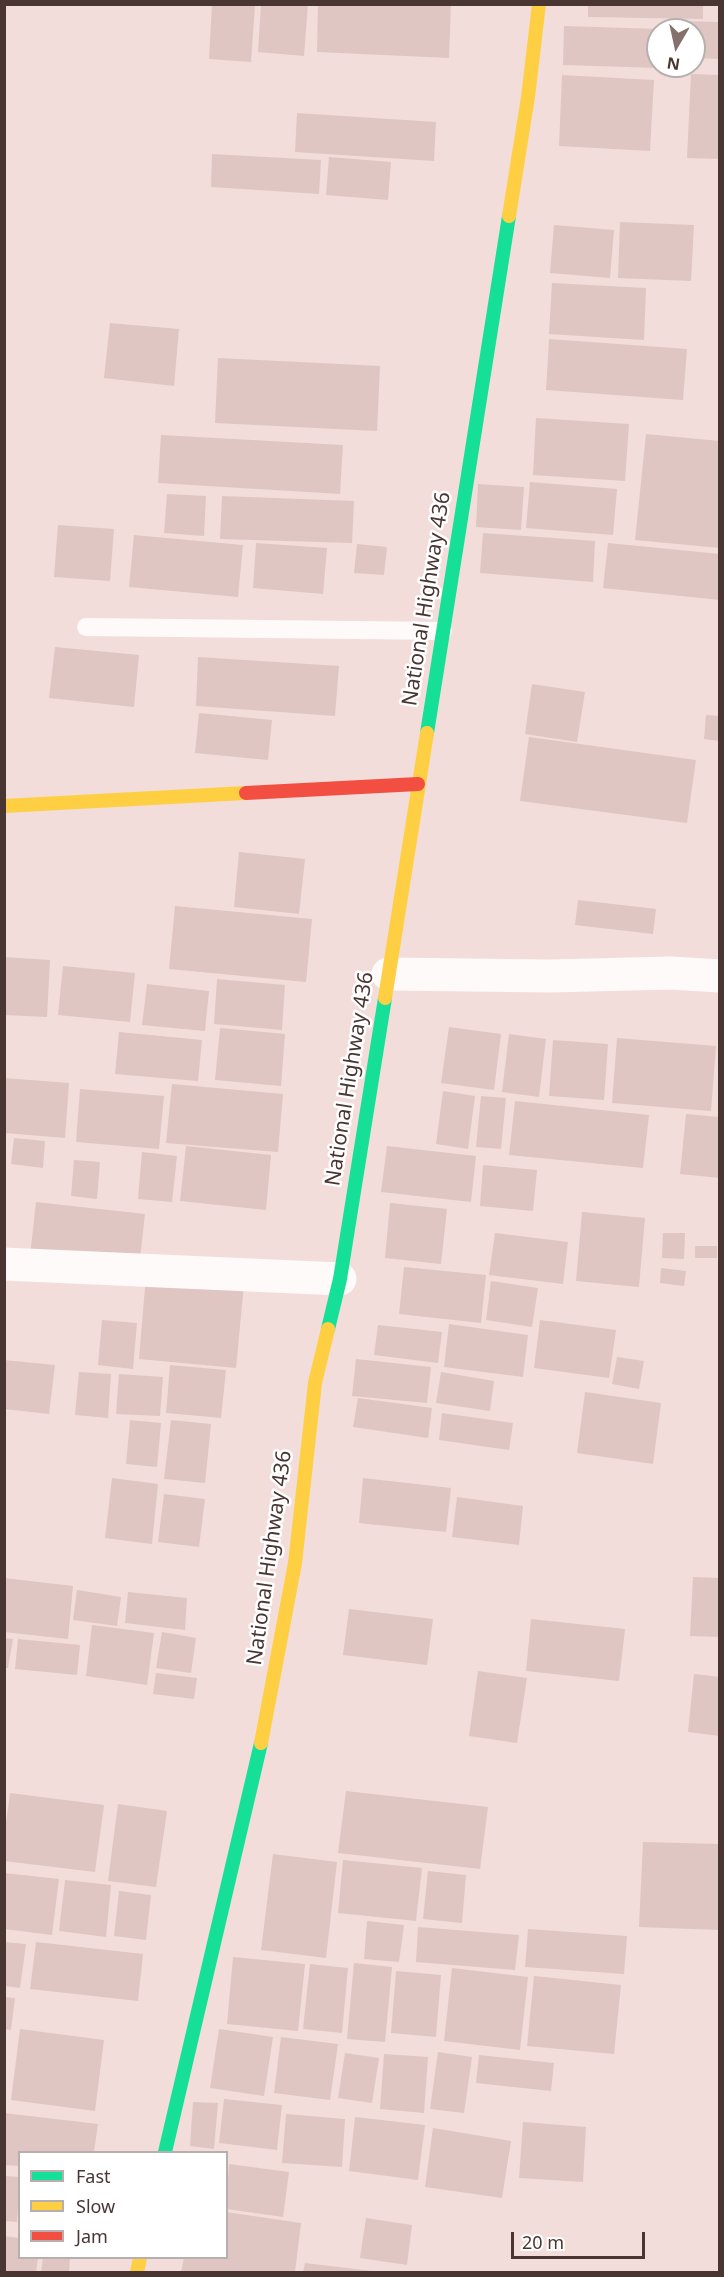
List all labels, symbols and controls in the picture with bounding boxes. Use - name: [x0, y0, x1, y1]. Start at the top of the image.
- north arrow: [646, 18, 706, 78]
- text: N: [665, 52, 682, 76]
- street label: National Highway 436: [398, 490, 456, 708]
- street label: National Highway 436: [321, 970, 379, 1188]
- street label: National Highway 436: [242, 1449, 298, 1667]
- legend: [18, 2151, 228, 2259]
- text: Fast: [76, 2164, 111, 2188]
- text: Slow: [76, 2194, 115, 2218]
- scale bar: [514, 2220, 648, 2258]
- text: Jam: [76, 2224, 108, 2248]
- text: 20 m: [522, 2230, 564, 2254]

